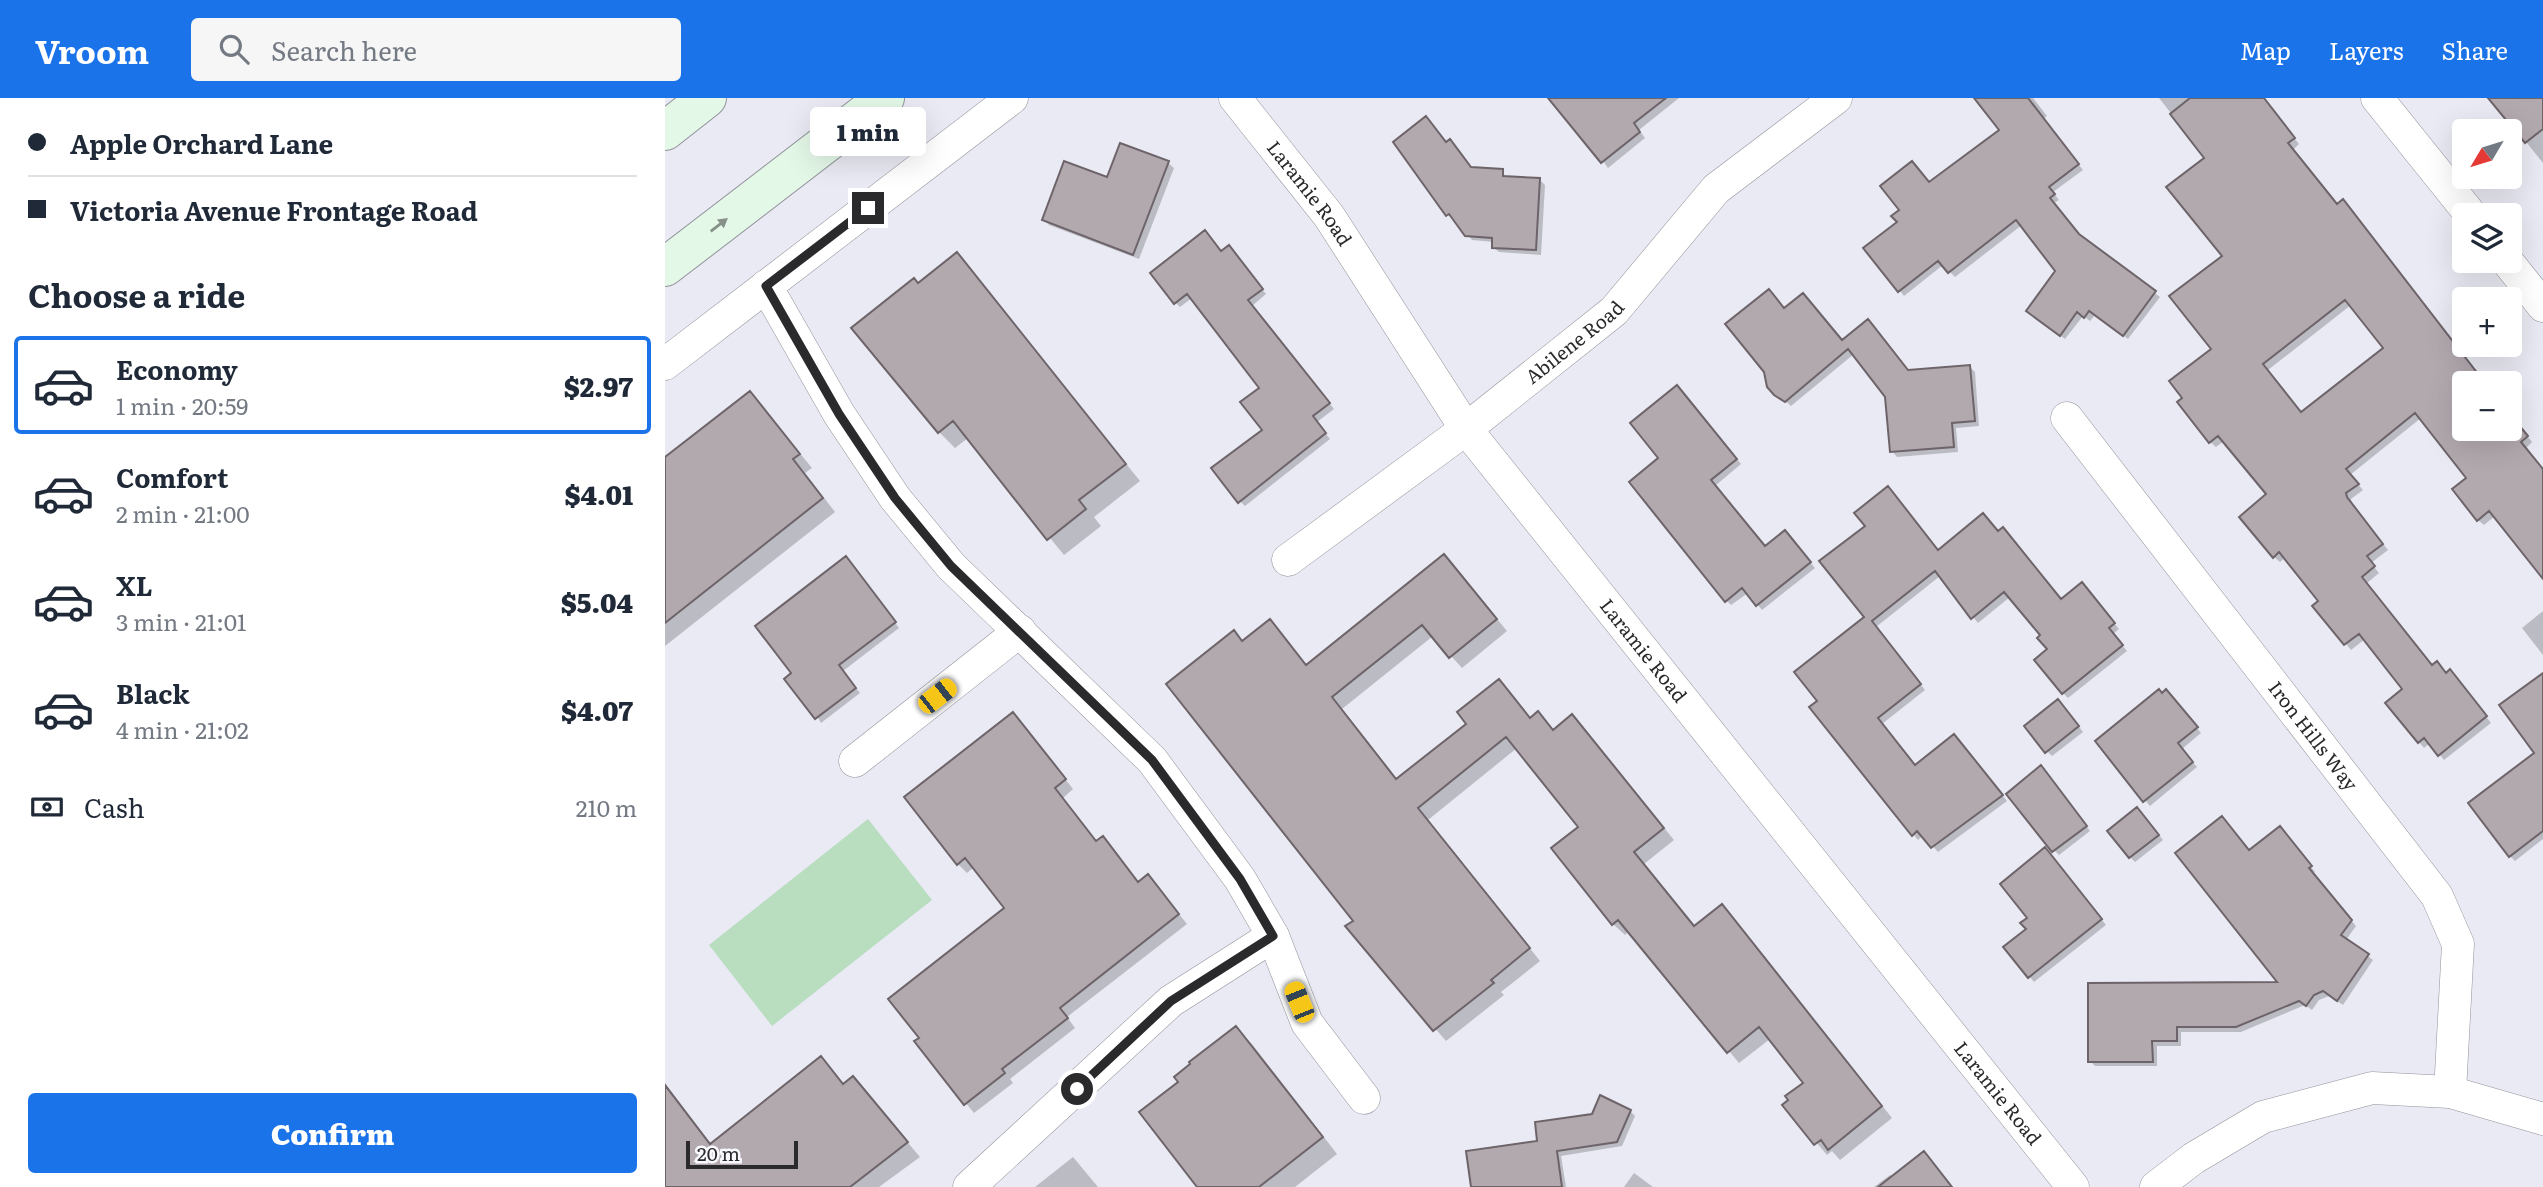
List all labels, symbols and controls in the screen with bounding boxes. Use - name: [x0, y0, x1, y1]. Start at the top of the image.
- search box: [191, 18, 681, 81]
- text: Vroom: [35, 25, 149, 74]
- icon: search: [215, 30, 253, 68]
- text: Search here: [271, 30, 417, 69]
- text: Map: [2240, 32, 2291, 67]
- text: Layers: [2329, 32, 2403, 67]
- text: Share: [2441, 32, 2508, 67]
- callout: 1 min: [810, 106, 926, 155]
- text: 1 min: [837, 114, 899, 148]
- north arrow: [2452, 119, 2522, 189]
- map controls: [2452, 119, 2522, 441]
- text: Apple Orchard Lane: [70, 123, 333, 162]
- street label: Laramie Road: [1261, 134, 1360, 251]
- text: Victoria Avenue Frontage Road: [70, 190, 478, 229]
- route end: [852, 192, 884, 224]
- button: layers: [2452, 203, 2522, 273]
- one-way arrow: [710, 219, 728, 233]
- text: Choose a ride: [28, 270, 245, 318]
- button: +: [2452, 287, 2522, 357]
- street label: Abilene Road: [1519, 294, 1630, 390]
- text: Economy: [116, 349, 238, 388]
- icon: car: [32, 354, 95, 417]
- text: $2.97: [564, 366, 633, 405]
- button: −: [2452, 371, 2522, 441]
- text: 1 min · 20:59: [116, 388, 248, 422]
- text: Comfort: [116, 457, 228, 496]
- icon: car: [32, 462, 95, 525]
- text: $4.01: [565, 474, 633, 513]
- text: 2 min · 21:00: [116, 496, 250, 530]
- text: XL: [116, 565, 153, 604]
- icon: car: [32, 570, 95, 633]
- text: $5.04: [561, 582, 633, 621]
- street label: Laramie Road: [1594, 592, 1695, 708]
- text: 3 min · 21:01: [116, 604, 246, 638]
- text: Black: [116, 673, 190, 712]
- car: [914, 675, 961, 717]
- street label: Iron Hills Way: [2262, 675, 2365, 796]
- icon: car: [32, 678, 95, 741]
- text: $4.07: [561, 690, 633, 729]
- text: 4 min · 21:02: [116, 712, 249, 746]
- text: Cash: [84, 787, 145, 826]
- icon: cash: [28, 788, 66, 826]
- text: 210 m: [576, 790, 637, 824]
- car: [1282, 979, 1317, 1025]
- street label: Laramie Road: [1948, 1035, 2049, 1151]
- route start: [1061, 1073, 1093, 1105]
- button: Confirm: [28, 1093, 637, 1173]
- scale bar: [686, 1138, 798, 1170]
- text: 20 m: [697, 1139, 740, 1167]

